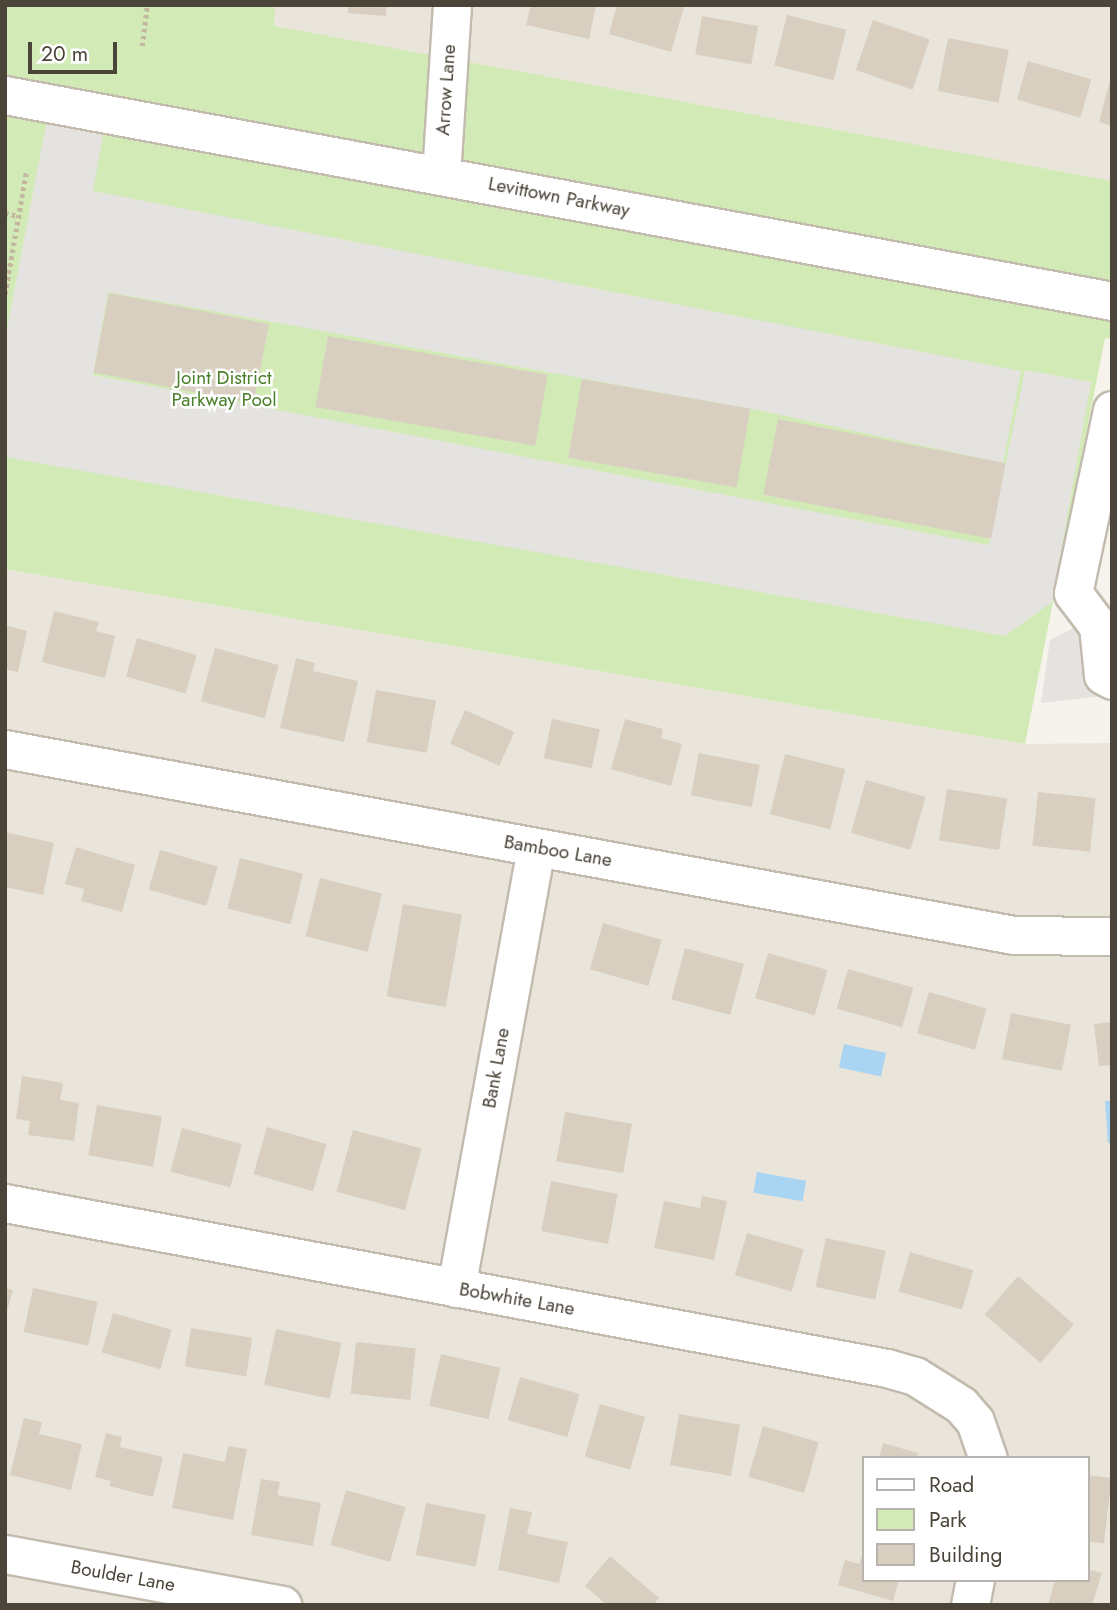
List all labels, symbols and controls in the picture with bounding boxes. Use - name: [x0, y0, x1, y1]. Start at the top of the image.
- scale bar: [32, 28, 121, 72]
- text: 20 m: [41, 39, 88, 69]
- street label: Arrow Lane: [431, 44, 461, 136]
- street label: Levittown Parkway: [486, 172, 632, 222]
- park label: Joint District Parkway Pool: [171, 367, 277, 411]
- street label: Bamboo Lane: [502, 830, 614, 872]
- street label: Bank Lane: [478, 1026, 514, 1110]
- street label: Bobwhite Lane: [457, 1278, 577, 1320]
- legend: [862, 1456, 1089, 1582]
- text: Road: [929, 1470, 974, 1500]
- text: Park: [929, 1505, 966, 1535]
- text: Building: [929, 1540, 1002, 1570]
- street label: Boulder Lane: [69, 1556, 177, 1596]

